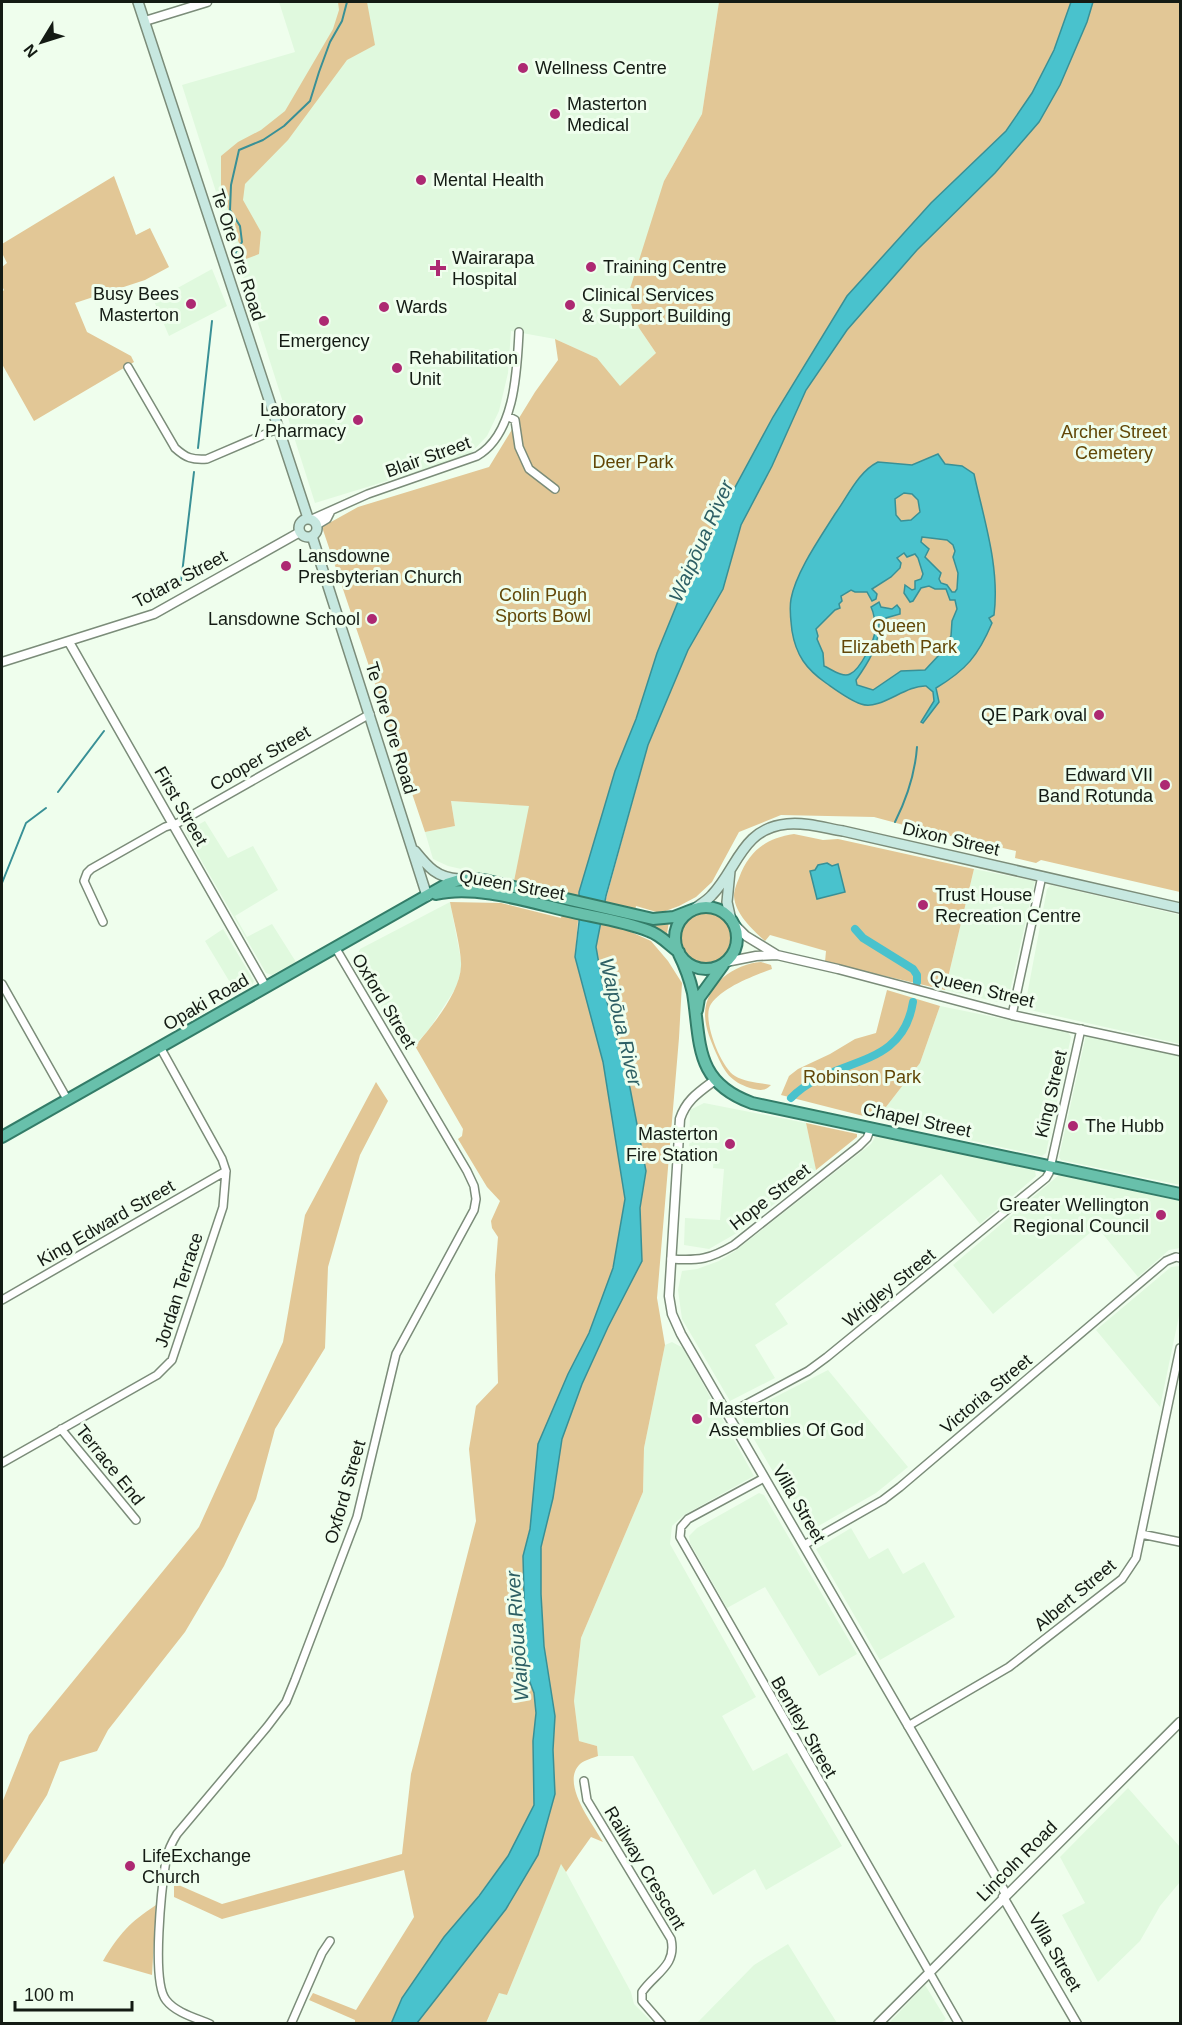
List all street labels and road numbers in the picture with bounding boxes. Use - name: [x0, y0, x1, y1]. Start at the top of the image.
- street label: Te Ore Ore Road: [207, 187, 269, 323]
- street label: Blair Street: [383, 432, 473, 482]
- street label: Totara Street: [130, 546, 230, 612]
- street label: Te Ore Ore Road: [361, 660, 421, 796]
- street label: Cooper Street: [206, 721, 314, 795]
- street label: First Street: [150, 763, 212, 849]
- street label: Dixon Street: [900, 818, 1002, 860]
- street label: Queen Street: [458, 866, 566, 904]
- street label: Oxford Street: [348, 950, 420, 1052]
- street label: Queen Street: [928, 966, 1036, 1012]
- street label: Opaki Road: [160, 970, 252, 1034]
- street label: King Street: [1031, 1048, 1071, 1140]
- street label: Chapel Street: [861, 1099, 973, 1141]
- street label: Hope Street: [726, 1160, 814, 1234]
- street label: King Edward Street: [34, 1176, 178, 1270]
- street label: Jordan Terrace: [151, 1230, 207, 1350]
- street label: Wrigley Street: [839, 1245, 939, 1331]
- street label: Victoria Street: [936, 1350, 1036, 1438]
- street label: Terrace End: [72, 1421, 148, 1509]
- street label: Oxford Street: [321, 1438, 369, 1546]
- street label: Villa Street: [769, 1461, 829, 1547]
- street label: Albert Street: [1030, 1555, 1120, 1635]
- street label: Bentley Street: [767, 1673, 841, 1781]
- street label: Railway Crescent: [600, 1803, 690, 1933]
- street label: Lincoln Road: [973, 1817, 1061, 1905]
- street label: Villa Street: [1025, 1909, 1085, 1995]

